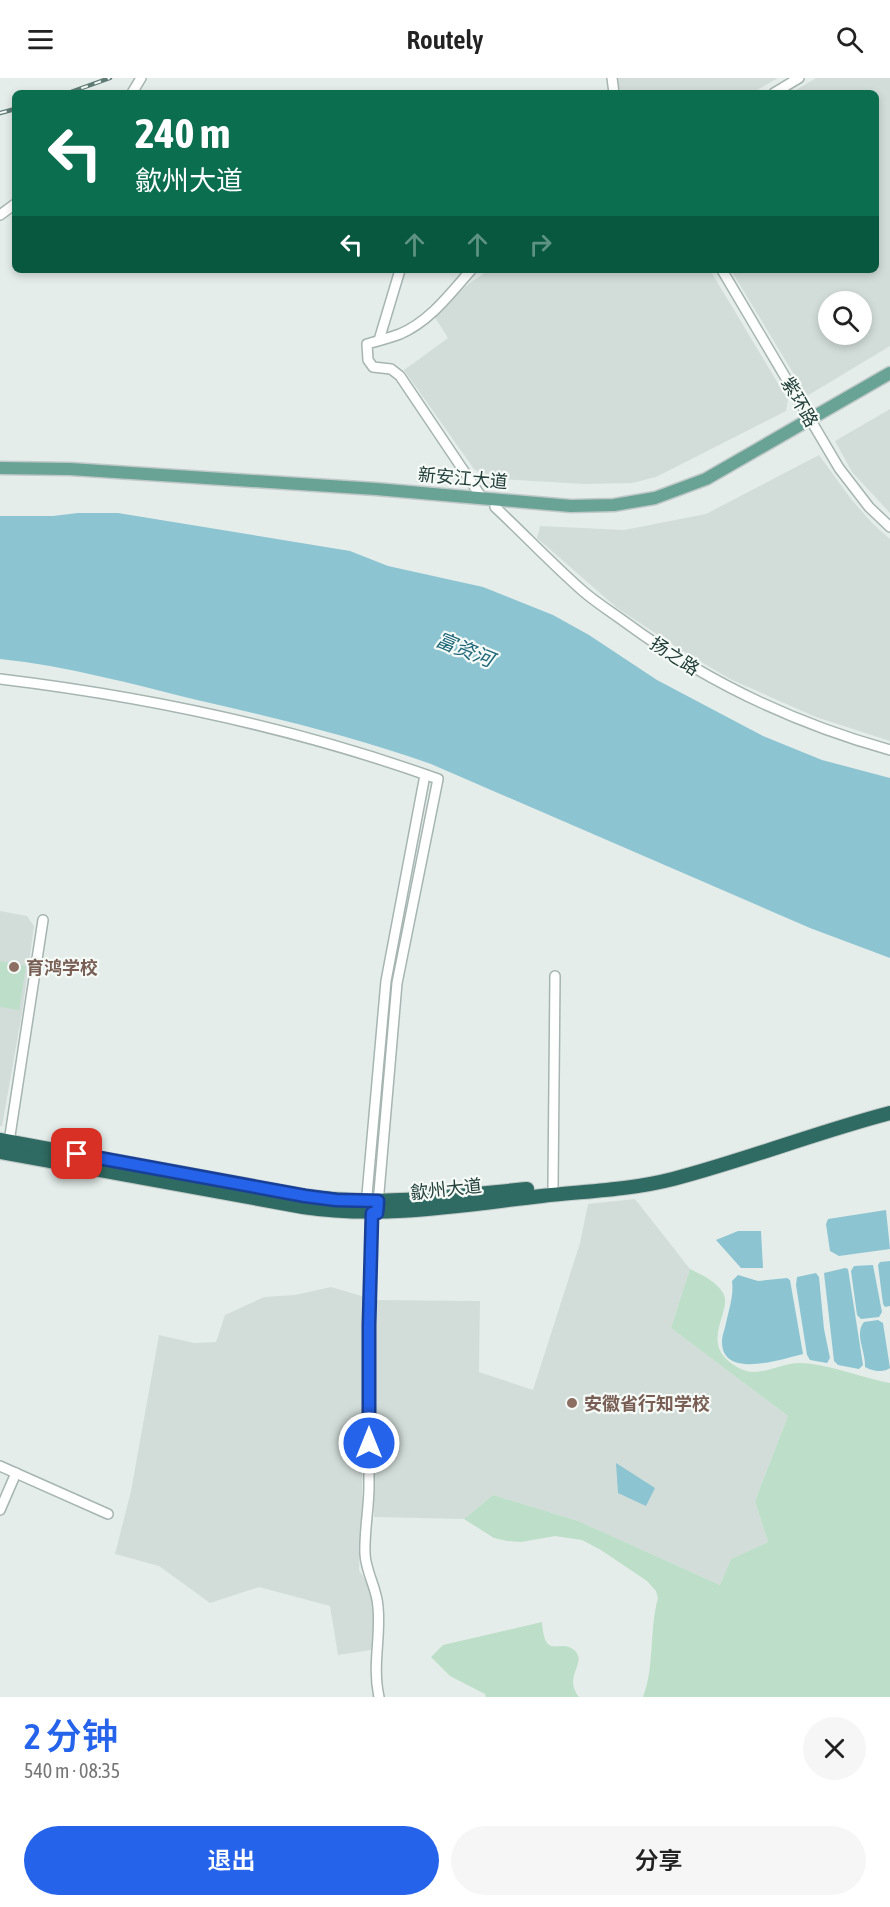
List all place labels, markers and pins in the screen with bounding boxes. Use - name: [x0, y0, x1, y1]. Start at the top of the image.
- place label: 育鸿学校: [26, 957, 98, 978]
- marker: 育鸿学校: [7, 960, 21, 974]
- pin: [51, 1128, 102, 1179]
- place label: 安徽省行知学校: [584, 1393, 710, 1414]
- marker: 安徽省行知学校: [565, 1396, 579, 1410]

